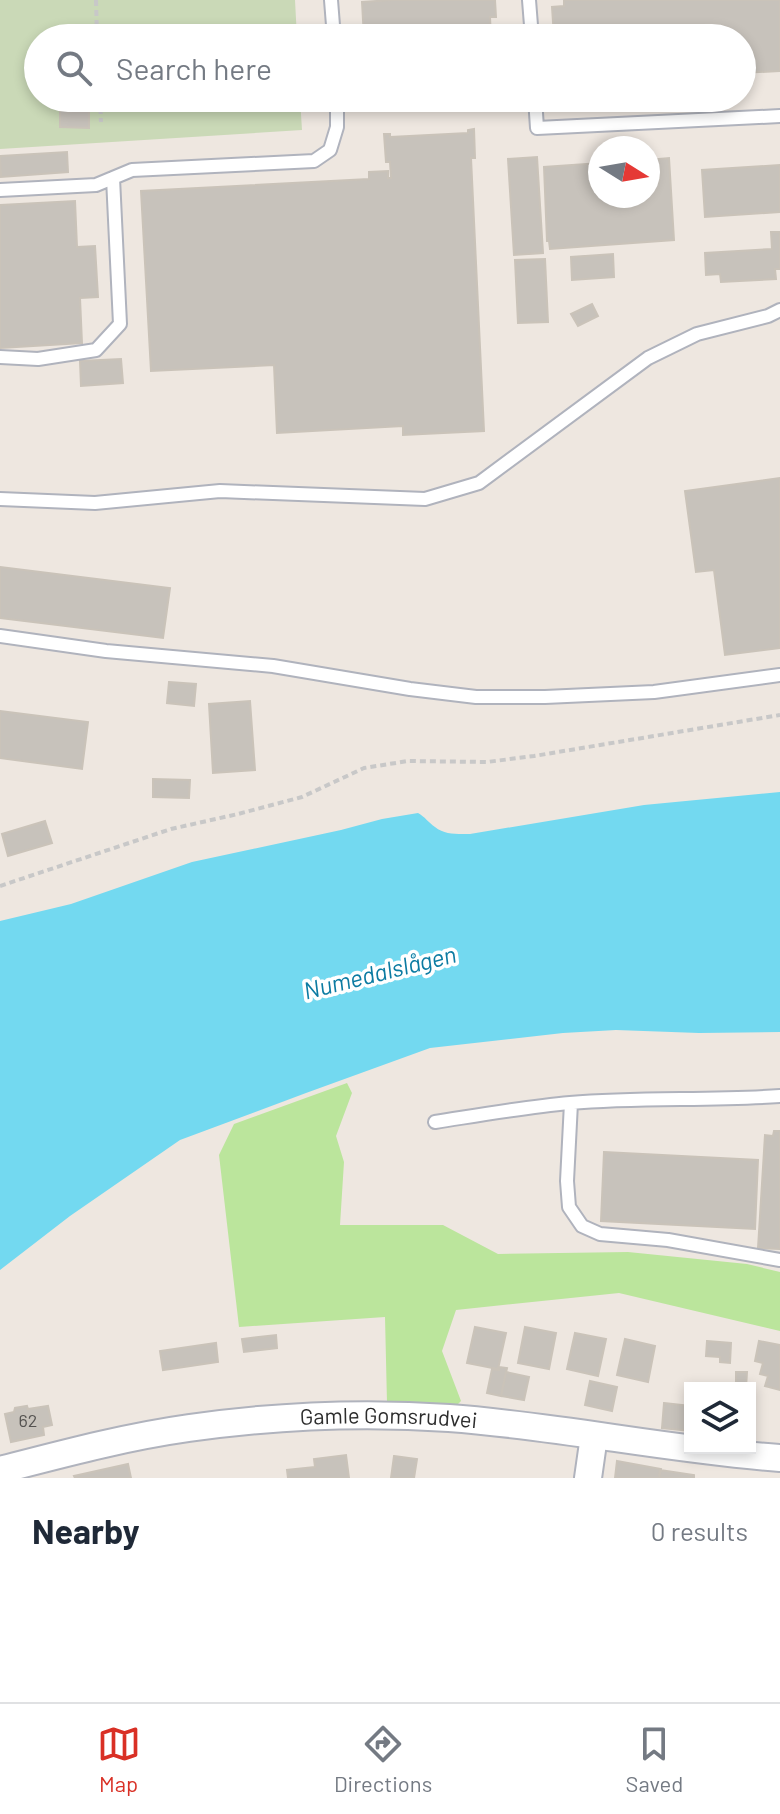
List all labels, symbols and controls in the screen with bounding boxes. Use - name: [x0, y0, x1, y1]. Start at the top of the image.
- search box: [24, 24, 756, 112]
- icon: search: [52, 46, 96, 90]
- text: Search here: [116, 50, 272, 86]
- north arrow: [588, 136, 660, 208]
- water label: Numedalslågen: [300, 939, 459, 1005]
- map controls: [684, 1382, 756, 1454]
- button: layers: [684, 1382, 756, 1454]
- street label: Gamle Gomsrudvei: [299, 1401, 479, 1432]
- house number: 62: [19, 1409, 37, 1431]
- text: Nearby: [32, 1510, 140, 1551]
- text: 0 results: [651, 1515, 748, 1546]
- tab: Map: [97, 1722, 141, 1796]
- tab: Directions: [334, 1722, 432, 1796]
- tab: Saved: [626, 1722, 683, 1796]

